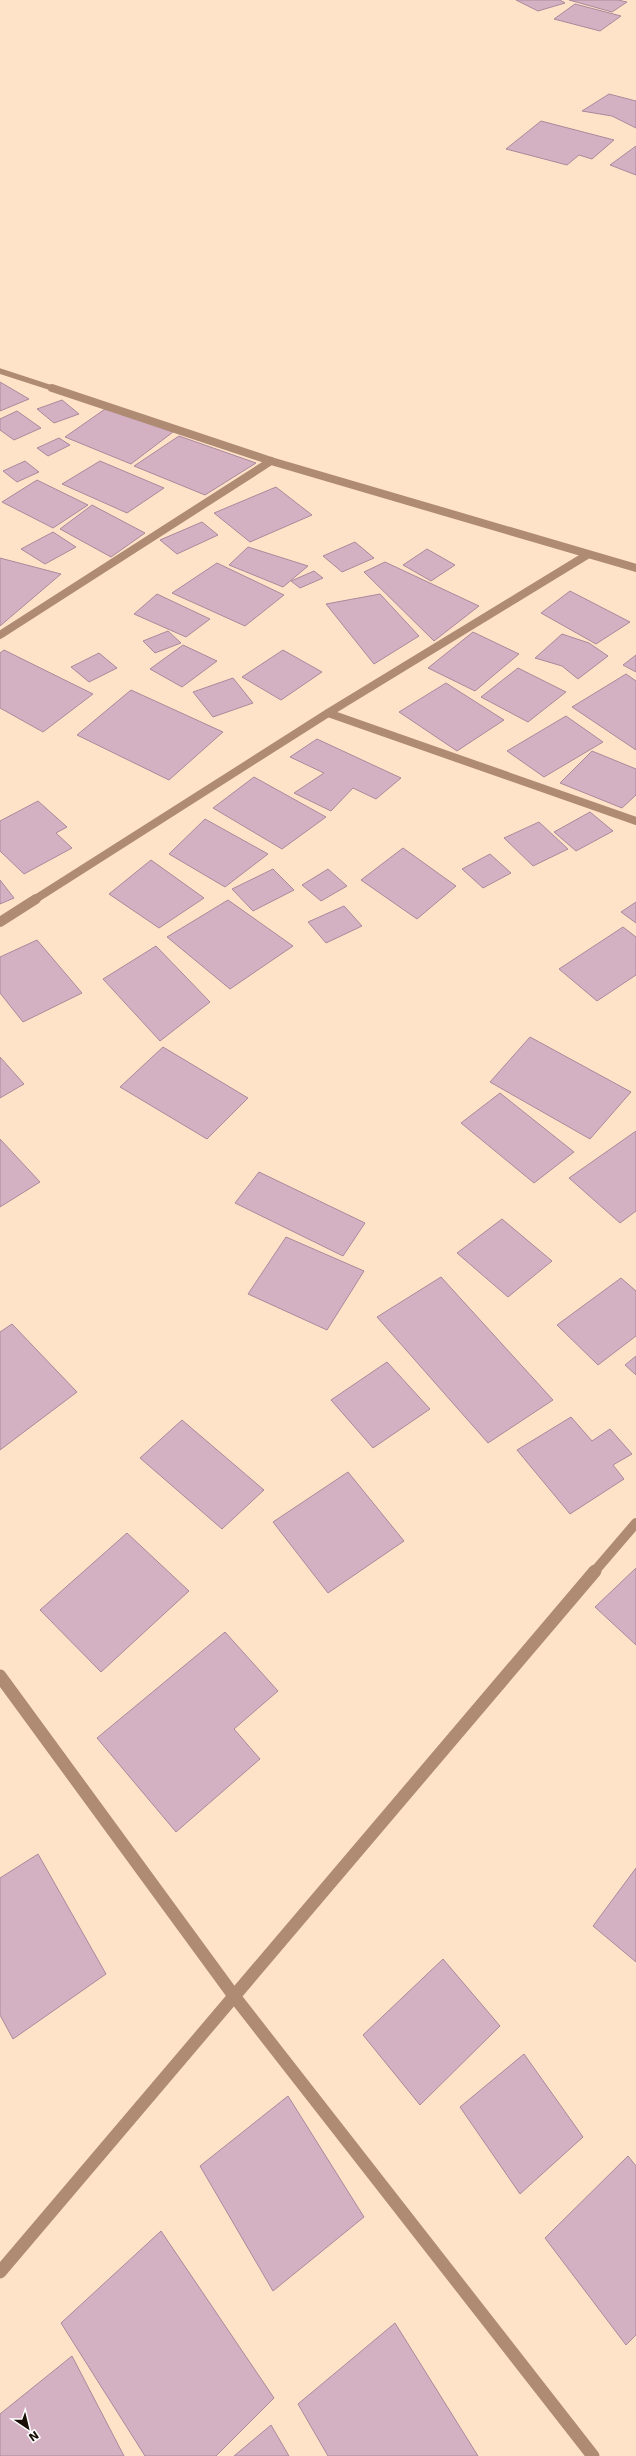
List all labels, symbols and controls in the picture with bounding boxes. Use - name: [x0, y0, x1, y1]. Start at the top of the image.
- north arrow: [8, 2408, 48, 2448]
- text: N: [26, 2428, 41, 2444]

